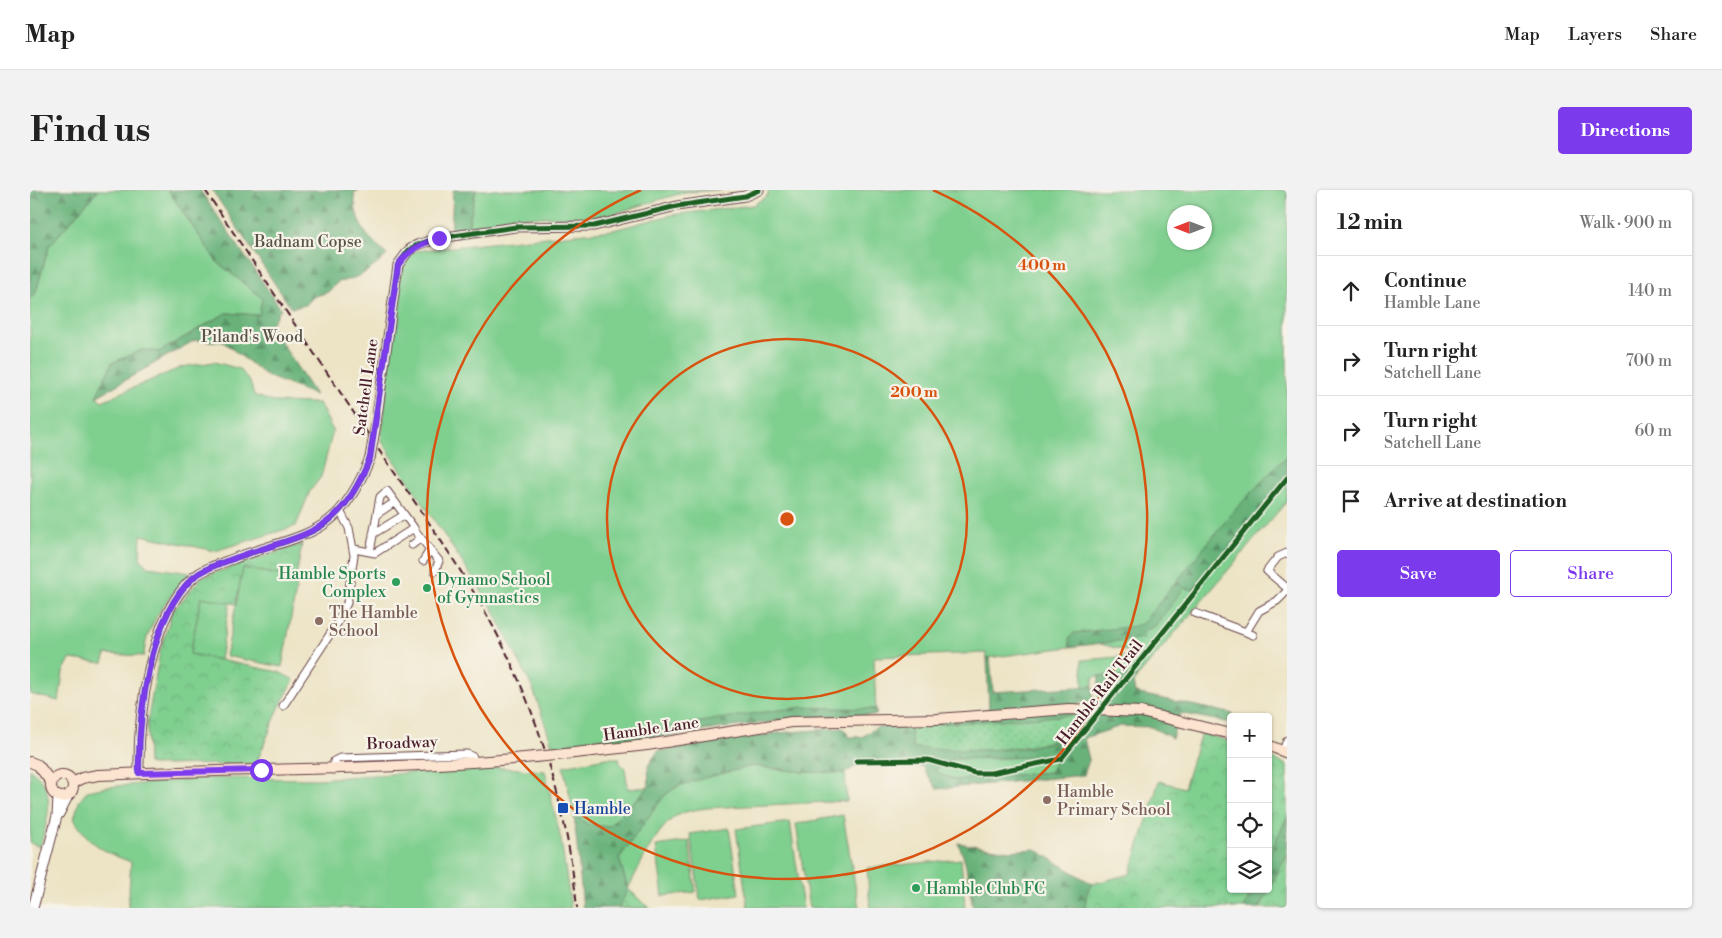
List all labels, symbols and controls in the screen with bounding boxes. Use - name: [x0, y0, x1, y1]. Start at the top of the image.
- text: Map: [25, 20, 75, 50]
- text: Map: [1505, 23, 1540, 46]
- text: Layers: [1568, 23, 1622, 46]
- text: Share: [1650, 23, 1697, 46]
- button: Directions: [1558, 107, 1692, 154]
- text: Find us: [30, 109, 150, 152]
- north arrow: [1167, 205, 1212, 250]
- text: 12 min: [1337, 210, 1403, 236]
- text: Walk · 900 m: [1580, 213, 1672, 233]
- route end: [428, 227, 451, 250]
- park label: Badnam Copse: [253, 232, 362, 252]
- text: 400 m: [1018, 256, 1066, 275]
- text: Continue: [1384, 269, 1467, 293]
- icon: ahead: [1337, 277, 1365, 305]
- text: 140 m: [1628, 281, 1672, 301]
- text: Hamble Lane: [1384, 293, 1480, 313]
- park label: Piland's Wood: [201, 327, 303, 347]
- street label: Satchell Lane: [349, 338, 383, 437]
- text: Turn right: [1384, 339, 1477, 363]
- icon: right: [1337, 347, 1365, 375]
- text: 700 m: [1626, 351, 1672, 371]
- text: Satchell Lane: [1384, 363, 1481, 383]
- text: 200 m: [890, 383, 938, 402]
- text: Turn right: [1384, 409, 1477, 433]
- icon: right: [1337, 417, 1365, 445]
- text: 60 m: [1634, 421, 1672, 441]
- text: Satchell Lane: [1384, 433, 1481, 453]
- icon: arrive: [1337, 487, 1365, 515]
- text: Arrive at destination: [1384, 489, 1567, 513]
- centre of rings: [778, 510, 796, 528]
- button: Save: [1337, 550, 1500, 597]
- button: Share: [1510, 550, 1672, 597]
- place label: Hamble Sports Complex: [278, 564, 387, 602]
- place label: Dynamo School of Gymnastics: [437, 570, 551, 608]
- marker: Hamble Sports Complex: [390, 576, 402, 588]
- marker: Dynamo School of Gymnastics: [421, 582, 433, 594]
- place label: The Hamble School: [329, 603, 418, 641]
- marker: The Hamble School: [313, 615, 325, 627]
- street label: Hamble Rail Trail: [1052, 636, 1147, 749]
- street label: Hamble Lane: [602, 712, 700, 746]
- map controls: [1227, 713, 1272, 893]
- button: +: [1227, 713, 1272, 758]
- street label: Broadway: [365, 732, 438, 754]
- button: −: [1227, 758, 1272, 803]
- route start: [250, 759, 273, 782]
- place label: Hamble Primary School: [1057, 782, 1171, 820]
- marker: Hamble Primary School: [1041, 794, 1053, 806]
- place label: Hamble: [574, 799, 631, 819]
- marker: Hamble: [556, 801, 570, 815]
- button: locate: [1227, 803, 1272, 848]
- button: layers: [1227, 848, 1272, 893]
- place label: Hamble Club FC: [926, 879, 1045, 899]
- marker: Hamble Club FC: [910, 882, 922, 894]

